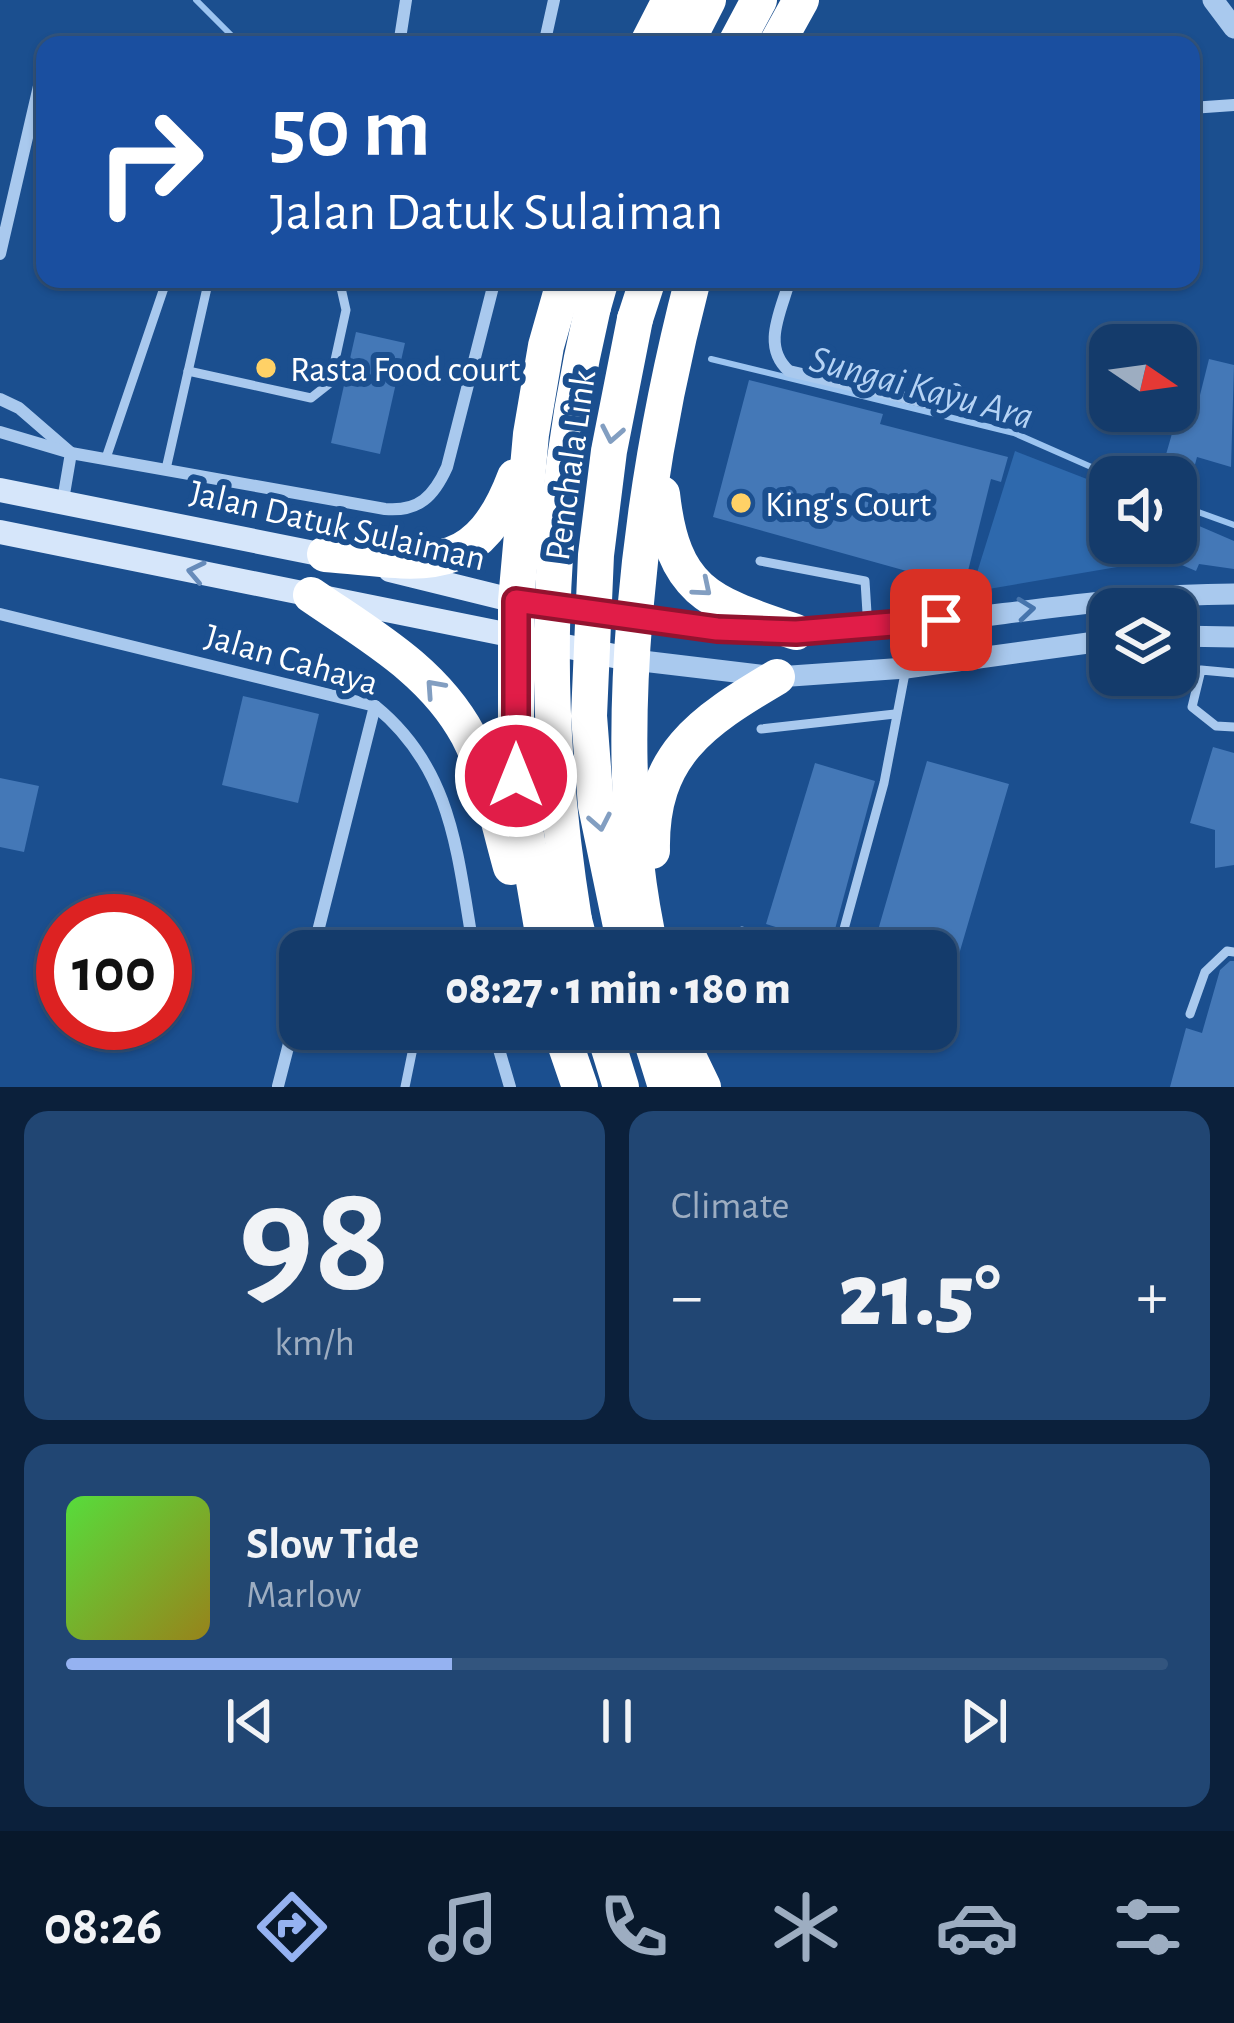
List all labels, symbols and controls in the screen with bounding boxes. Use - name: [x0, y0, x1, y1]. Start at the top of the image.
- icon: right: [72, 84, 228, 240]
- text: 50 m: [270, 88, 431, 172]
- text: Jalan Datuk Sulaiman: [270, 186, 723, 240]
- north arrow: [1089, 324, 1197, 432]
- map controls: [1089, 324, 1197, 696]
- water label: Sungai Kayu Ara: [805, 340, 1037, 437]
- place label: Rasta Food court: [290, 352, 521, 388]
- marker: Rasta Food court: [253, 355, 279, 381]
- street label: Penchala Link: [540, 367, 602, 563]
- one-way arrow: [600, 423, 626, 443]
- button: sound: [1089, 456, 1197, 564]
- street label: Jalan Datuk Sulaiman: [186, 474, 489, 577]
- place label: King's Court: [765, 487, 931, 523]
- marker: King's Court: [728, 490, 754, 516]
- one-way arrow: [186, 560, 206, 586]
- pin: [890, 569, 992, 671]
- one-way arrow: [689, 574, 711, 596]
- icon: arrive: [908, 587, 974, 653]
- button: layers: [1089, 588, 1197, 696]
- one-way arrow: [1017, 597, 1036, 622]
- street label: Jalan Cahaya: [201, 618, 382, 702]
- one-way arrow: [427, 681, 448, 702]
- position arrow: [453, 713, 579, 839]
- one-way arrow: [586, 811, 612, 831]
- speed limit sign: 100: [36, 894, 192, 1050]
- text: 08:27 · 1 min · 180 m: [445, 967, 791, 1012]
- text: 98: [238, 1164, 391, 1320]
- text: Climate: [671, 1187, 789, 1226]
- text: 21.5°: [838, 1252, 1001, 1342]
- text: −: [671, 1264, 703, 1330]
- text: +: [1136, 1264, 1168, 1330]
- text: km/h: [274, 1324, 355, 1363]
- text: Slow Tide: [246, 1522, 419, 1567]
- text: Marlow: [246, 1576, 361, 1615]
- icon: previous: [217, 1688, 283, 1754]
- icon: pause: [584, 1688, 650, 1754]
- icon: next: [951, 1688, 1017, 1754]
- icon: directions: [250, 1885, 334, 1969]
- icon: music: [421, 1885, 505, 1969]
- icon: phone: [592, 1885, 676, 1969]
- icon: climate: [764, 1885, 848, 1969]
- icon: car: [935, 1885, 1019, 1969]
- icon: filters: [1106, 1885, 1190, 1969]
- text: 08:26: [44, 1900, 162, 1954]

